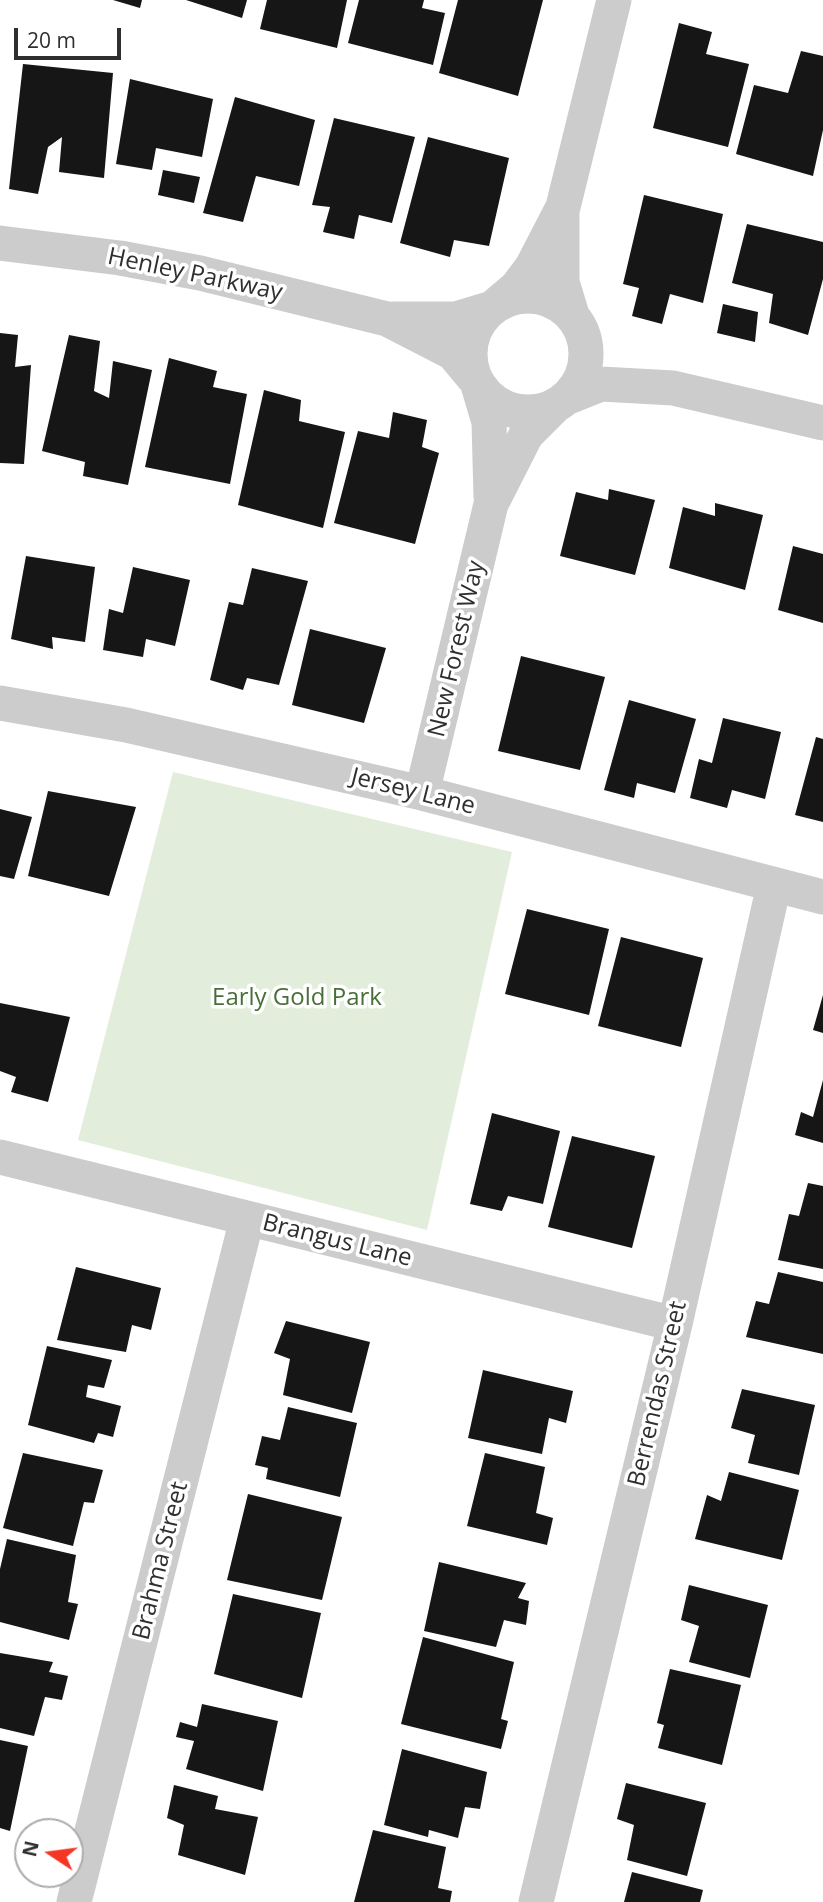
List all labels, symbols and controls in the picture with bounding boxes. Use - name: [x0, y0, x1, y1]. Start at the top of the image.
- scale bar: [18, 14, 124, 58]
- text: 20 m: [27, 26, 76, 54]
- street label: Henley Parkway: [105, 242, 285, 308]
- street label: New Forest Way: [423, 558, 491, 740]
- street label: Jersey Lane: [348, 763, 478, 821]
- park label: Early Gold Park: [212, 984, 382, 1012]
- street label: Brangus Lane: [259, 1209, 415, 1273]
- street label: Berrendas Street: [623, 1298, 693, 1490]
- street label: Brahma Street: [127, 1479, 195, 1643]
- north arrow: [14, 1818, 84, 1888]
- text: N: [16, 1838, 45, 1859]

